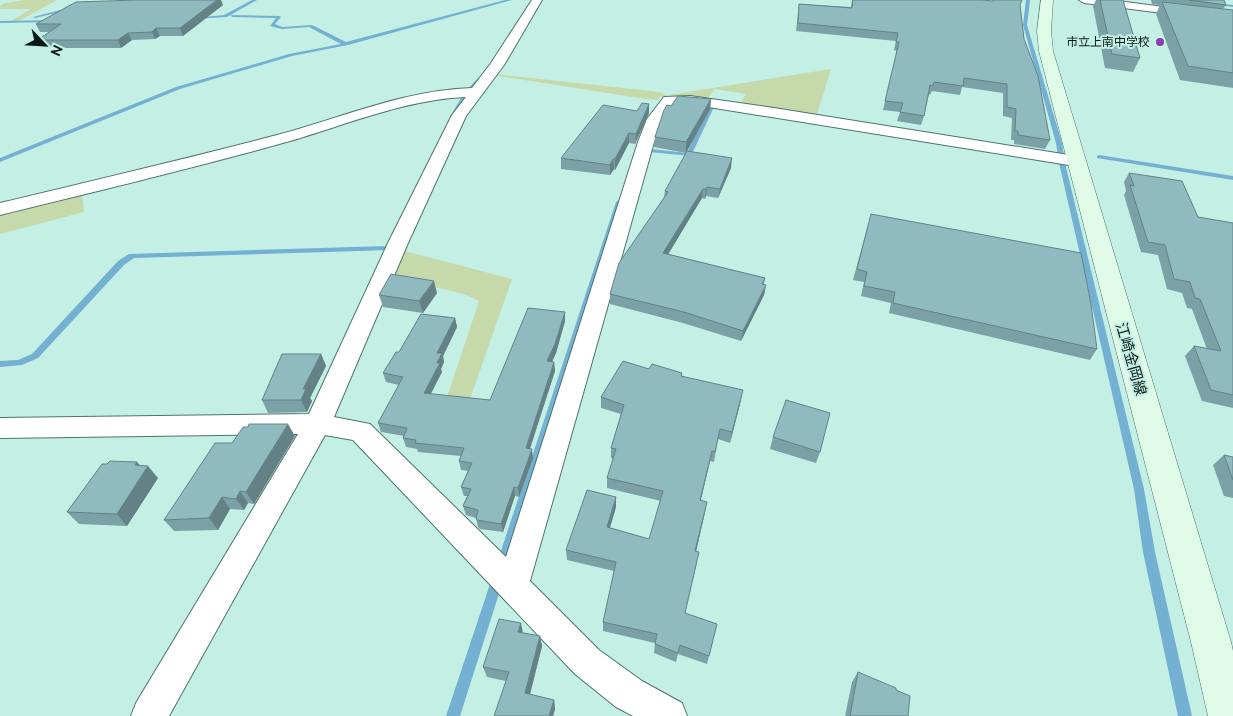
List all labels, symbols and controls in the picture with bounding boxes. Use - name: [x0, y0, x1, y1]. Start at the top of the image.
- north arrow: [20, 20, 70, 70]
- place label: 市立上南中学校: [1066, 35, 1150, 48]
- marker: 市立上南中学校: [1154, 36, 1166, 48]
- text: N: [47, 42, 66, 59]
- street label: 江崎金岡線: [1113, 320, 1150, 397]

